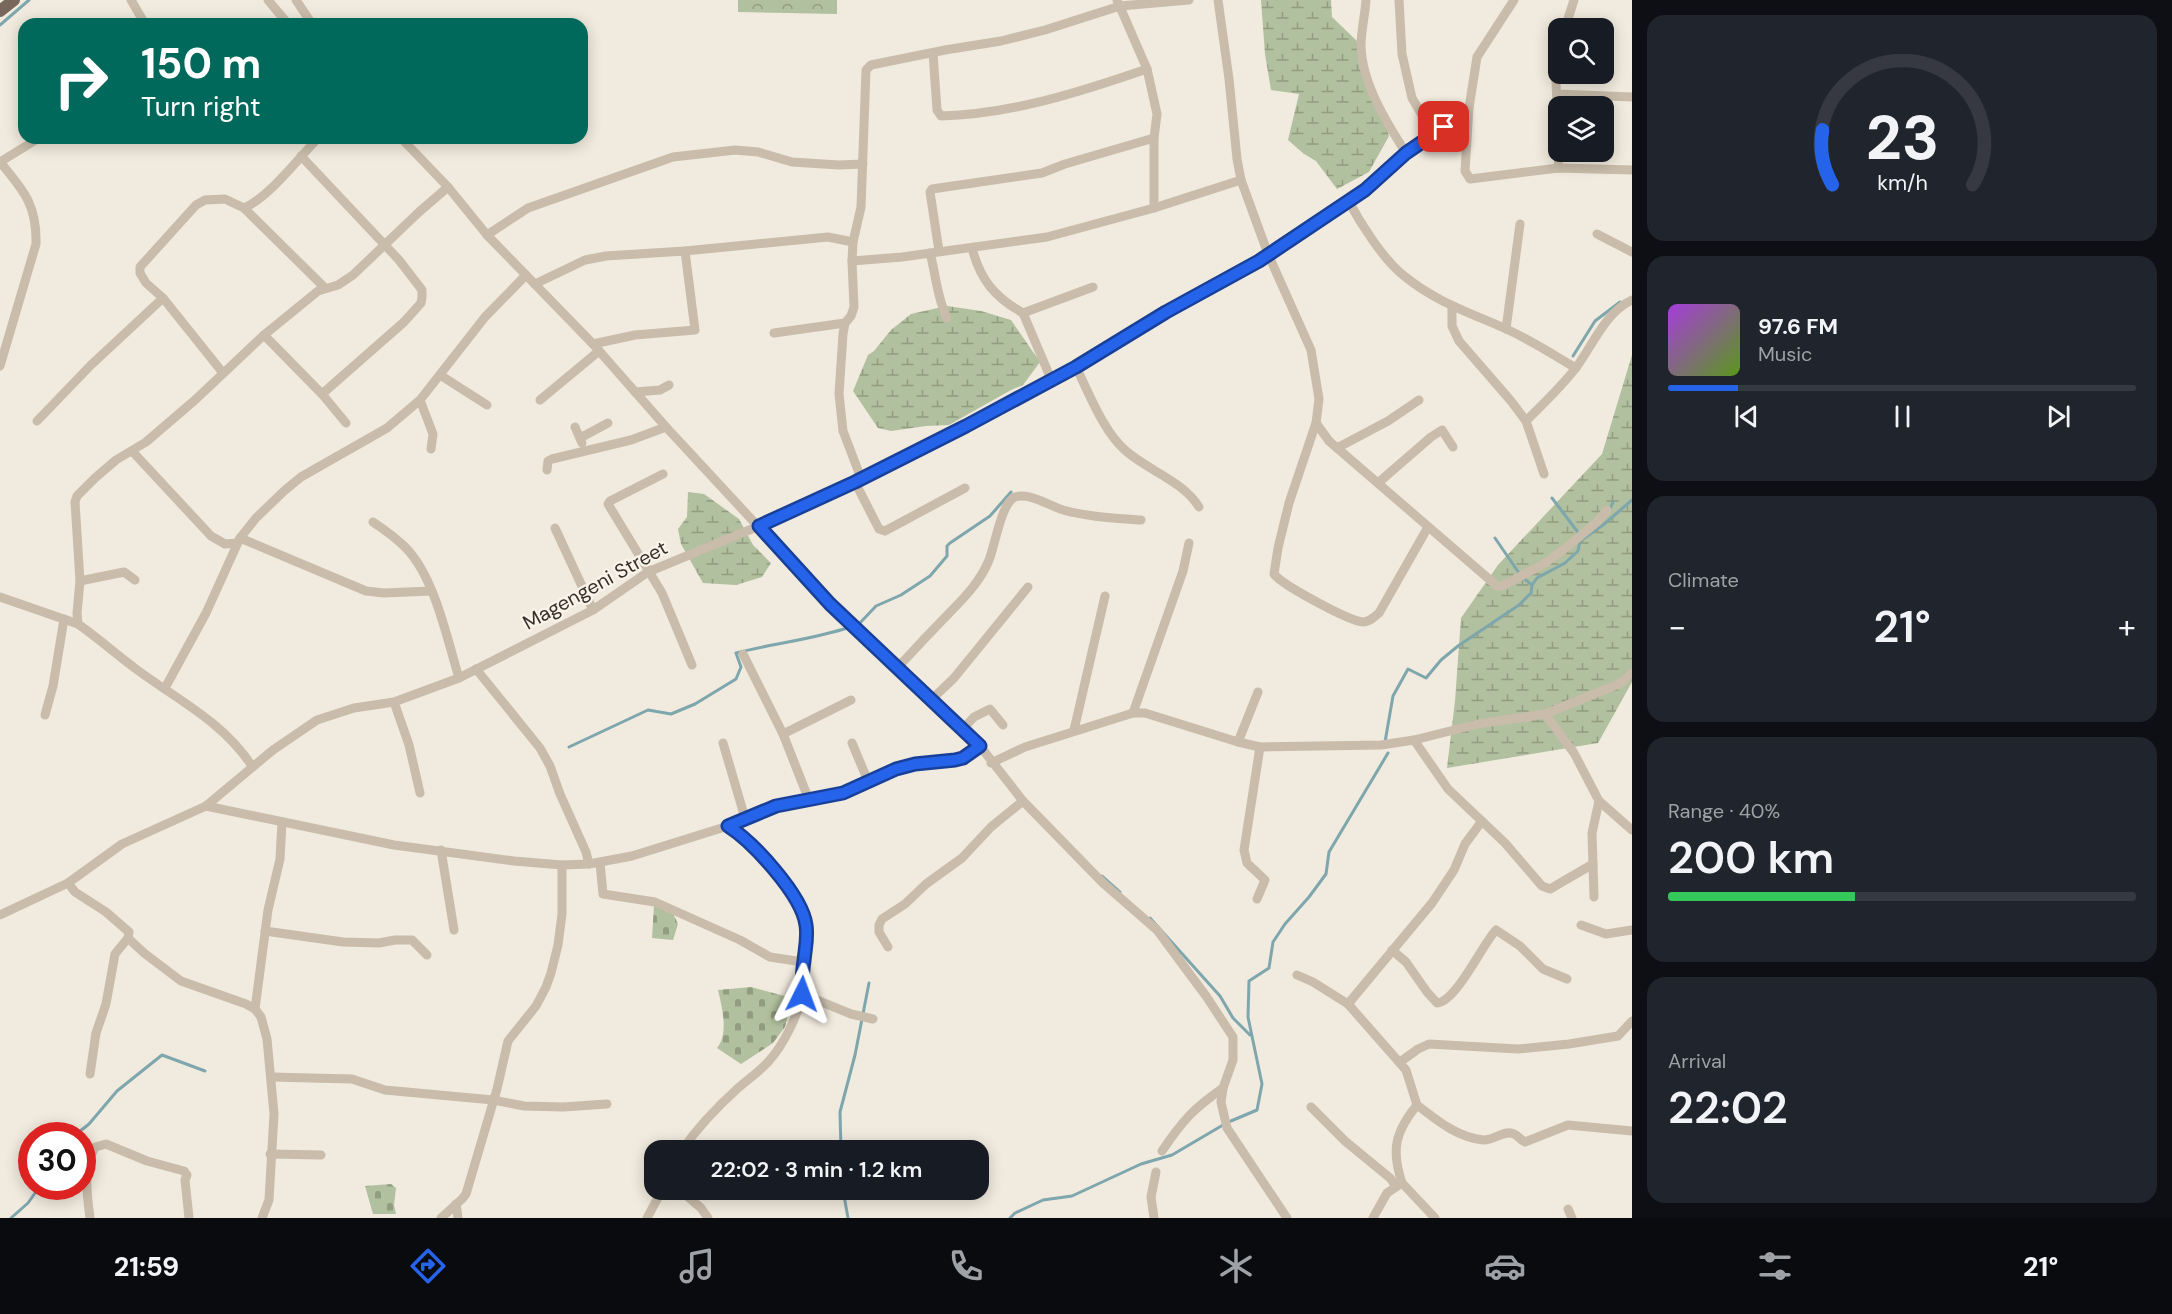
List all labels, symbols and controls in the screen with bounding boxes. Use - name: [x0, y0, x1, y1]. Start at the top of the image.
- map controls: [1548, 18, 1614, 162]
- button: search: [1548, 18, 1614, 84]
- text: 150 m: [141, 36, 261, 91]
- icon: right: [42, 42, 120, 120]
- text: Turn right: [141, 89, 261, 124]
- button: layers: [1548, 96, 1614, 162]
- text: 23: [1865, 97, 1939, 178]
- pin: [1418, 101, 1469, 152]
- icon: arrive: [1427, 110, 1460, 143]
- text: km/h: [1877, 169, 1927, 197]
- text: 97.6 FM: [1758, 312, 1838, 341]
- text: Music: [1758, 341, 1813, 367]
- icon: previous: [1730, 400, 1763, 433]
- icon: pause: [1886, 400, 1919, 433]
- icon: next: [2042, 400, 2075, 433]
- street label: Magengeni Street: [518, 534, 672, 636]
- text: Climate: [1668, 567, 1739, 593]
- text: 21°: [1873, 597, 1931, 656]
- text: −: [1668, 605, 1686, 648]
- text: +: [2118, 605, 2136, 648]
- text: Range · 40%: [1668, 798, 1780, 824]
- text: 200 km: [1668, 828, 1834, 887]
- position arrow: [770, 962, 834, 1026]
- text: Arrival: [1668, 1048, 1726, 1074]
- text: 22:02: [1668, 1078, 1788, 1137]
- speed limit sign: 30: [18, 1122, 96, 1200]
- text: 22:02 · 3 min · 1.2 km: [711, 1155, 922, 1184]
- icon: directions: [407, 1245, 449, 1287]
- icon: music: [676, 1245, 718, 1287]
- icon: phone: [945, 1245, 987, 1287]
- icon: climate: [1215, 1245, 1257, 1287]
- icon: car: [1484, 1245, 1526, 1287]
- icon: filters: [1754, 1245, 1796, 1287]
- text: 21:59: [114, 1249, 179, 1284]
- text: 21°: [2023, 1249, 2058, 1284]

